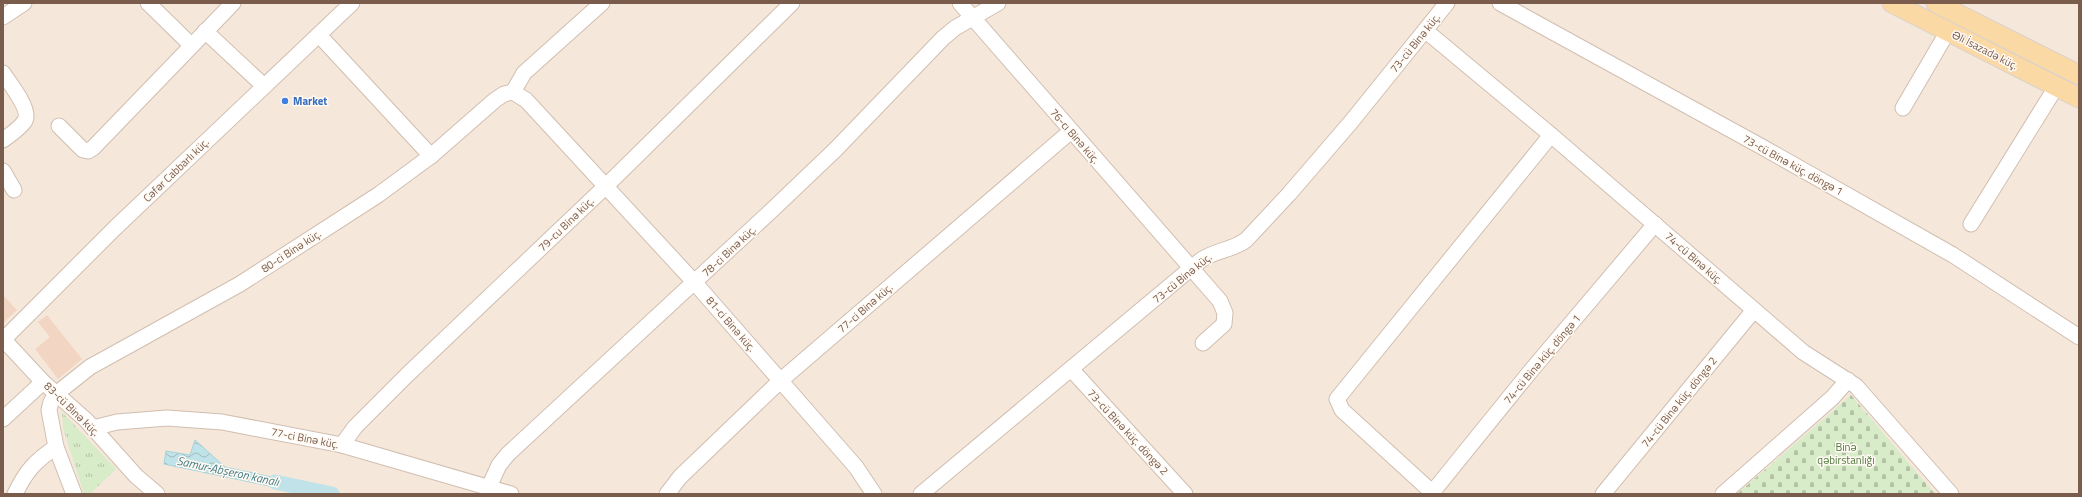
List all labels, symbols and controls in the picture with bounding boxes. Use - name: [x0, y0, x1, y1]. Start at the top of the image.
- street label: 73-cü Binə küç.: [1386, 10, 1444, 76]
- street label: Əli İsazadə küç.: [1949, 26, 2021, 74]
- place label: Market: [293, 93, 327, 109]
- marker: Market: [280, 96, 290, 106]
- street label: 76-cı Binə küç.: [1046, 105, 1104, 167]
- street label: 73-cü Binə küç. döngə 1: [1740, 131, 1846, 199]
- street label: Cəfər Cabbarlı küç.: [139, 134, 213, 206]
- street label: 79-cu Binə küç.: [535, 193, 597, 255]
- street label: 78-ci Binə küç.: [698, 222, 760, 280]
- street label: 80-ci Binə küç.: [258, 226, 324, 276]
- street label: 74-cü Binə küç.: [1662, 228, 1726, 288]
- street label: 73-cü Binə küç.: [1149, 249, 1215, 307]
- street label: 77-ci Binə küç.: [834, 279, 896, 337]
- street label: 81-ci Binə küç.: [702, 293, 760, 355]
- street label: 74-cü Binə küç. döngə 1: [1500, 311, 1584, 407]
- street label: 74-cü Binə küç. döngə 2: [1637, 353, 1721, 451]
- street label: 83-cü Binə küç.: [41, 378, 103, 440]
- street label: 73-cü Binə küç. döngə 2: [1084, 385, 1172, 479]
- street label: 77-ci Binə küç.: [270, 424, 340, 452]
- park label: Binə qəbirstanlığı: [1817, 439, 1875, 468]
- water label: Samur-Abşeron kanalı: [175, 451, 282, 491]

